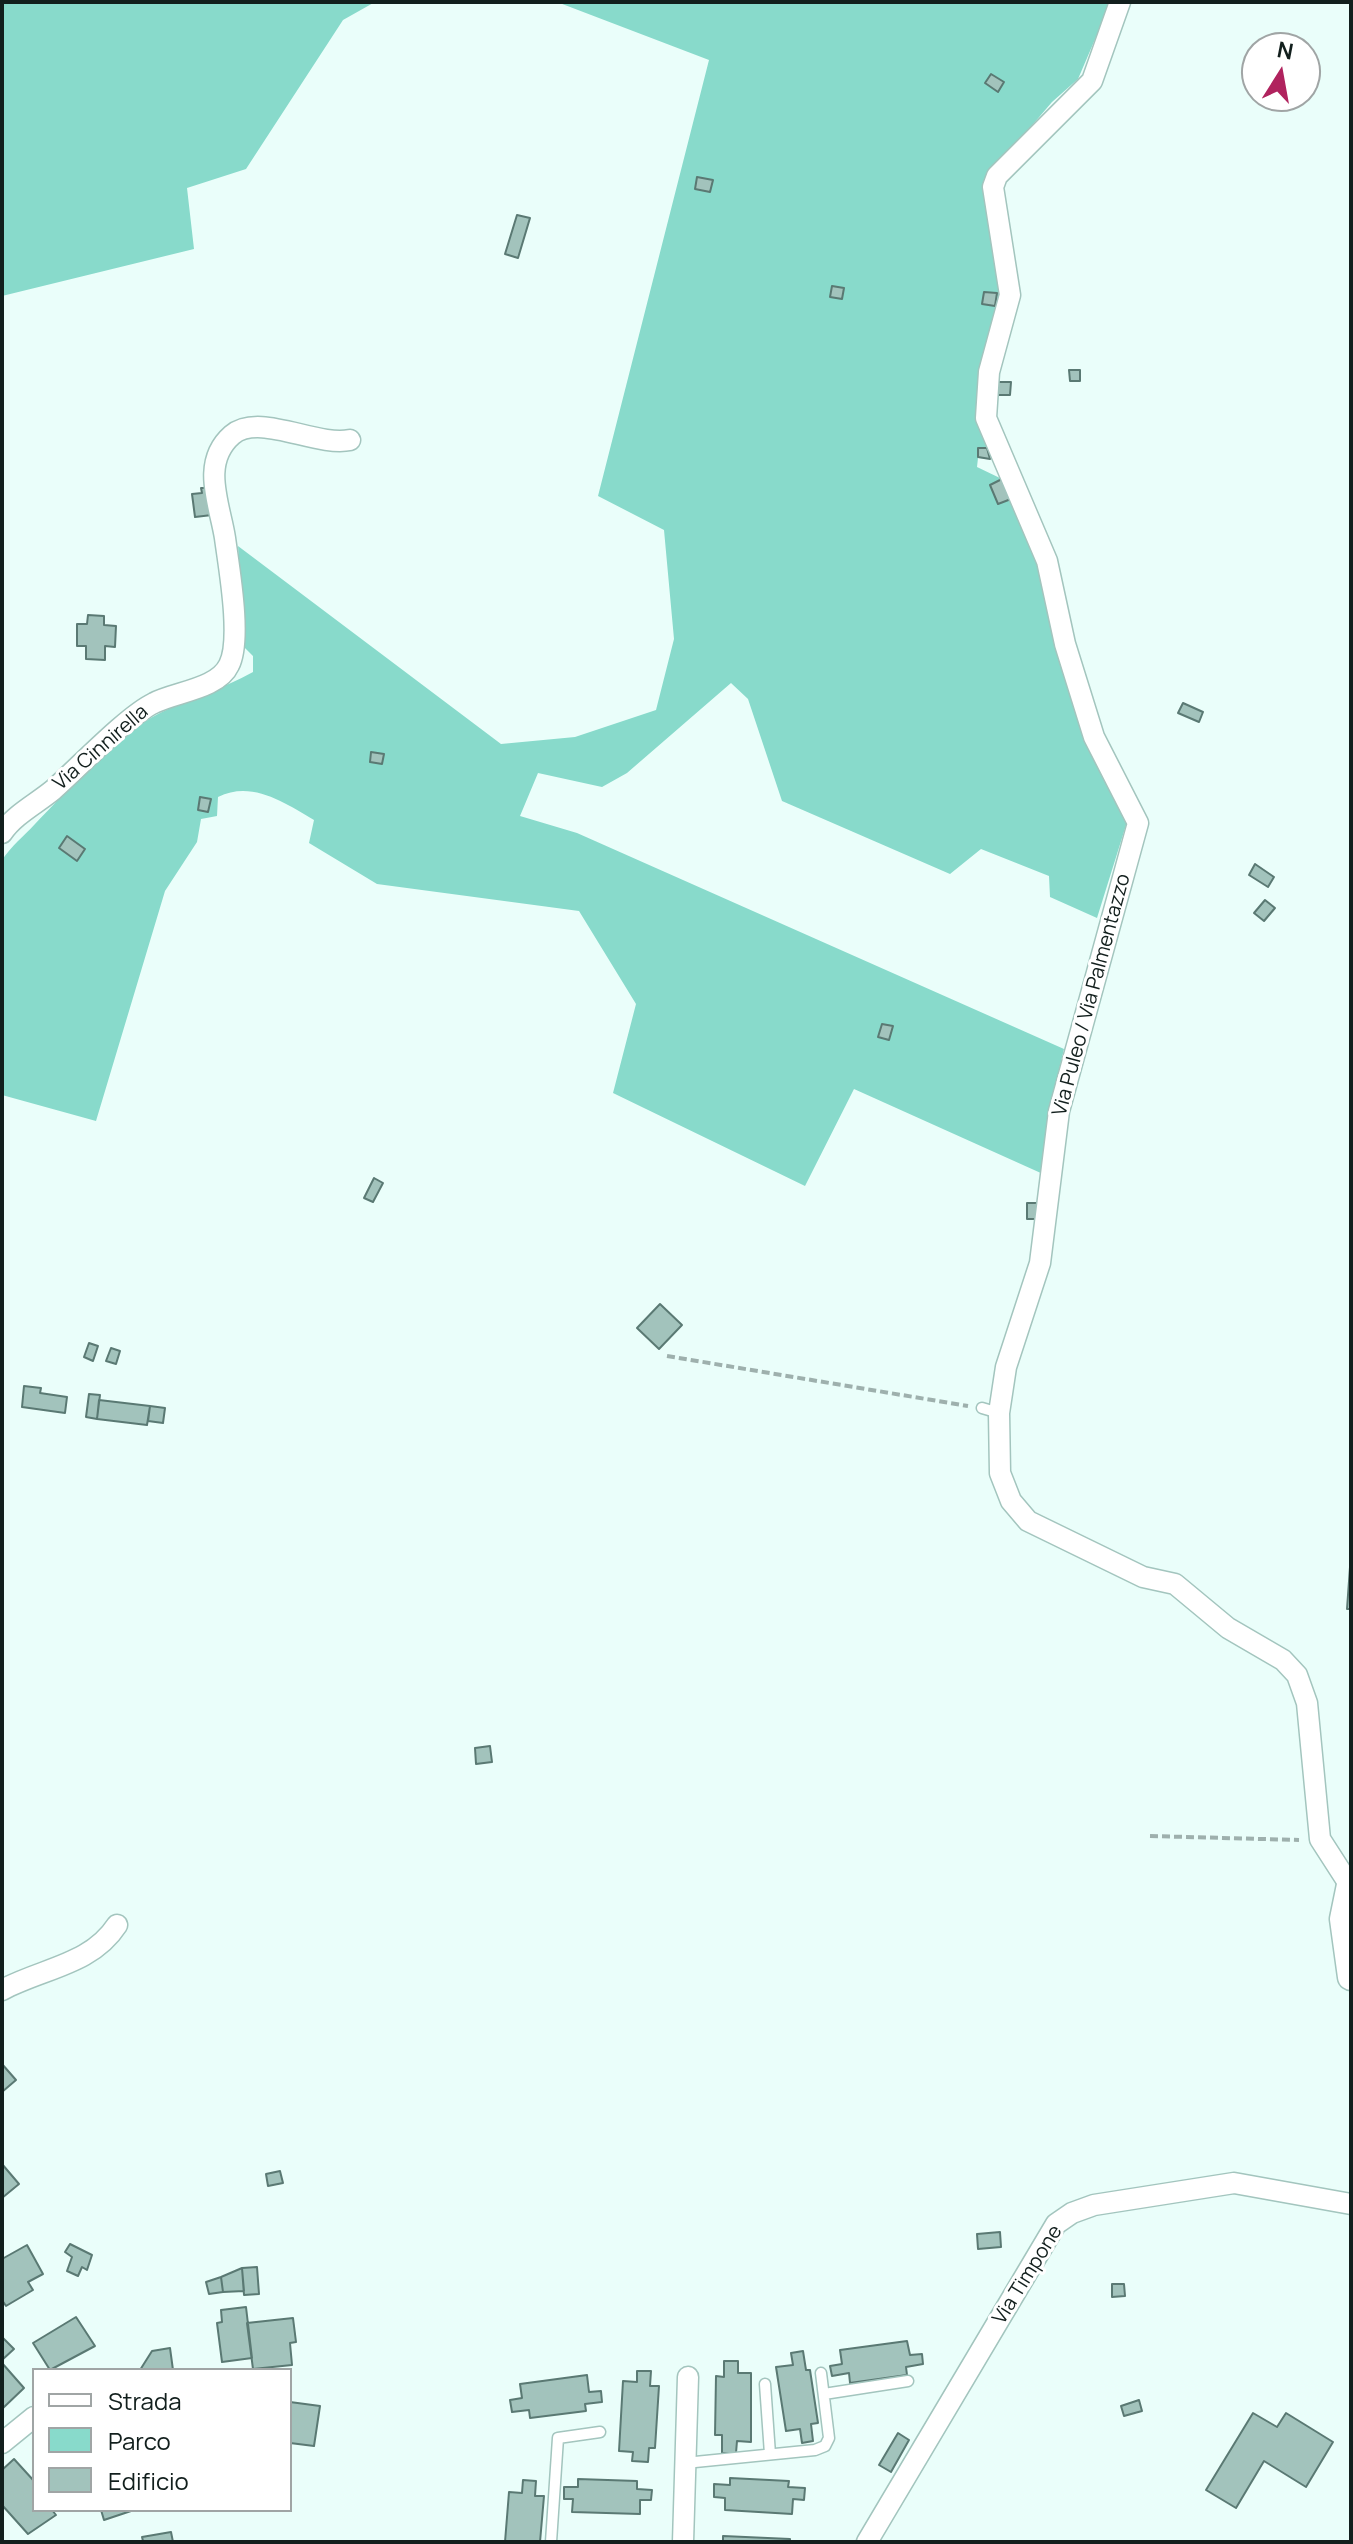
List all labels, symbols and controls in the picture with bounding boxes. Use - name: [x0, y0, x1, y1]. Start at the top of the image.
- north arrow: [1241, 32, 1321, 112]
- text: N: [1275, 34, 1296, 67]
- street label: Via Cinnirella: [49, 700, 153, 796]
- street label: Via Puleo / Via Palmentazzo: [1048, 871, 1136, 1119]
- street label: Via Timpone: [988, 2221, 1068, 2329]
- legend: [32, 2368, 292, 2512]
- text: Strada: [108, 2384, 181, 2417]
- text: Parco: [108, 2424, 171, 2457]
- text: Edificio: [108, 2464, 189, 2497]

